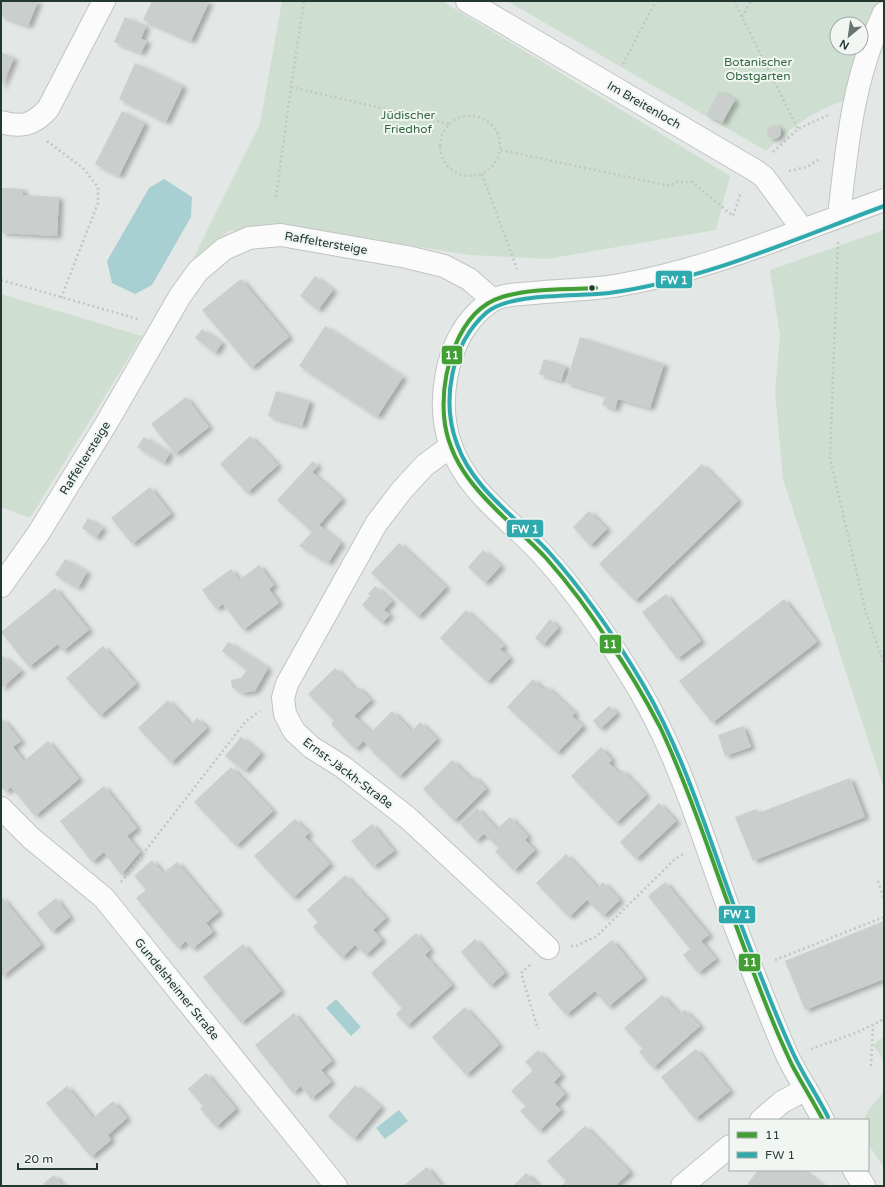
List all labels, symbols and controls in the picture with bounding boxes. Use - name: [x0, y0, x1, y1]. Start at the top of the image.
- north arrow: [829, 16, 869, 56]
- text: N: [837, 36, 851, 52]
- park label: Botanischer Obstgarten: [724, 55, 792, 83]
- street label: Im Breitenloch: [605, 78, 683, 132]
- park label: Jüdischer Friedhof: [381, 108, 436, 136]
- street label: Raffeltersteige: [283, 229, 369, 257]
- line badge: FW 1: [655, 270, 693, 289]
- text: FW 1: [660, 274, 688, 287]
- unlabelled marker: [587, 283, 597, 293]
- line badge: 11: [441, 345, 463, 365]
- text: 11: [445, 349, 459, 362]
- street label: Raffeltersteige: [57, 418, 113, 497]
- line badge: FW 1: [506, 519, 544, 538]
- text: FW 1: [511, 523, 539, 536]
- line badge: 11: [599, 634, 622, 654]
- text: 11: [603, 638, 617, 651]
- street label: Ernst-Jäckh-Straße: [300, 735, 396, 812]
- line badge: FW 1: [718, 905, 756, 924]
- text: FW 1: [723, 908, 751, 921]
- street label: Gundelsheimer Straße: [132, 935, 222, 1043]
- line badge: 11: [738, 953, 761, 972]
- text: 11: [743, 956, 757, 969]
- legend: [729, 1119, 869, 1171]
- text: 11: [765, 1128, 780, 1142]
- scale bar: [18, 1145, 97, 1171]
- text: FW 1: [765, 1148, 795, 1162]
- text: 20 m: [24, 1152, 53, 1166]

